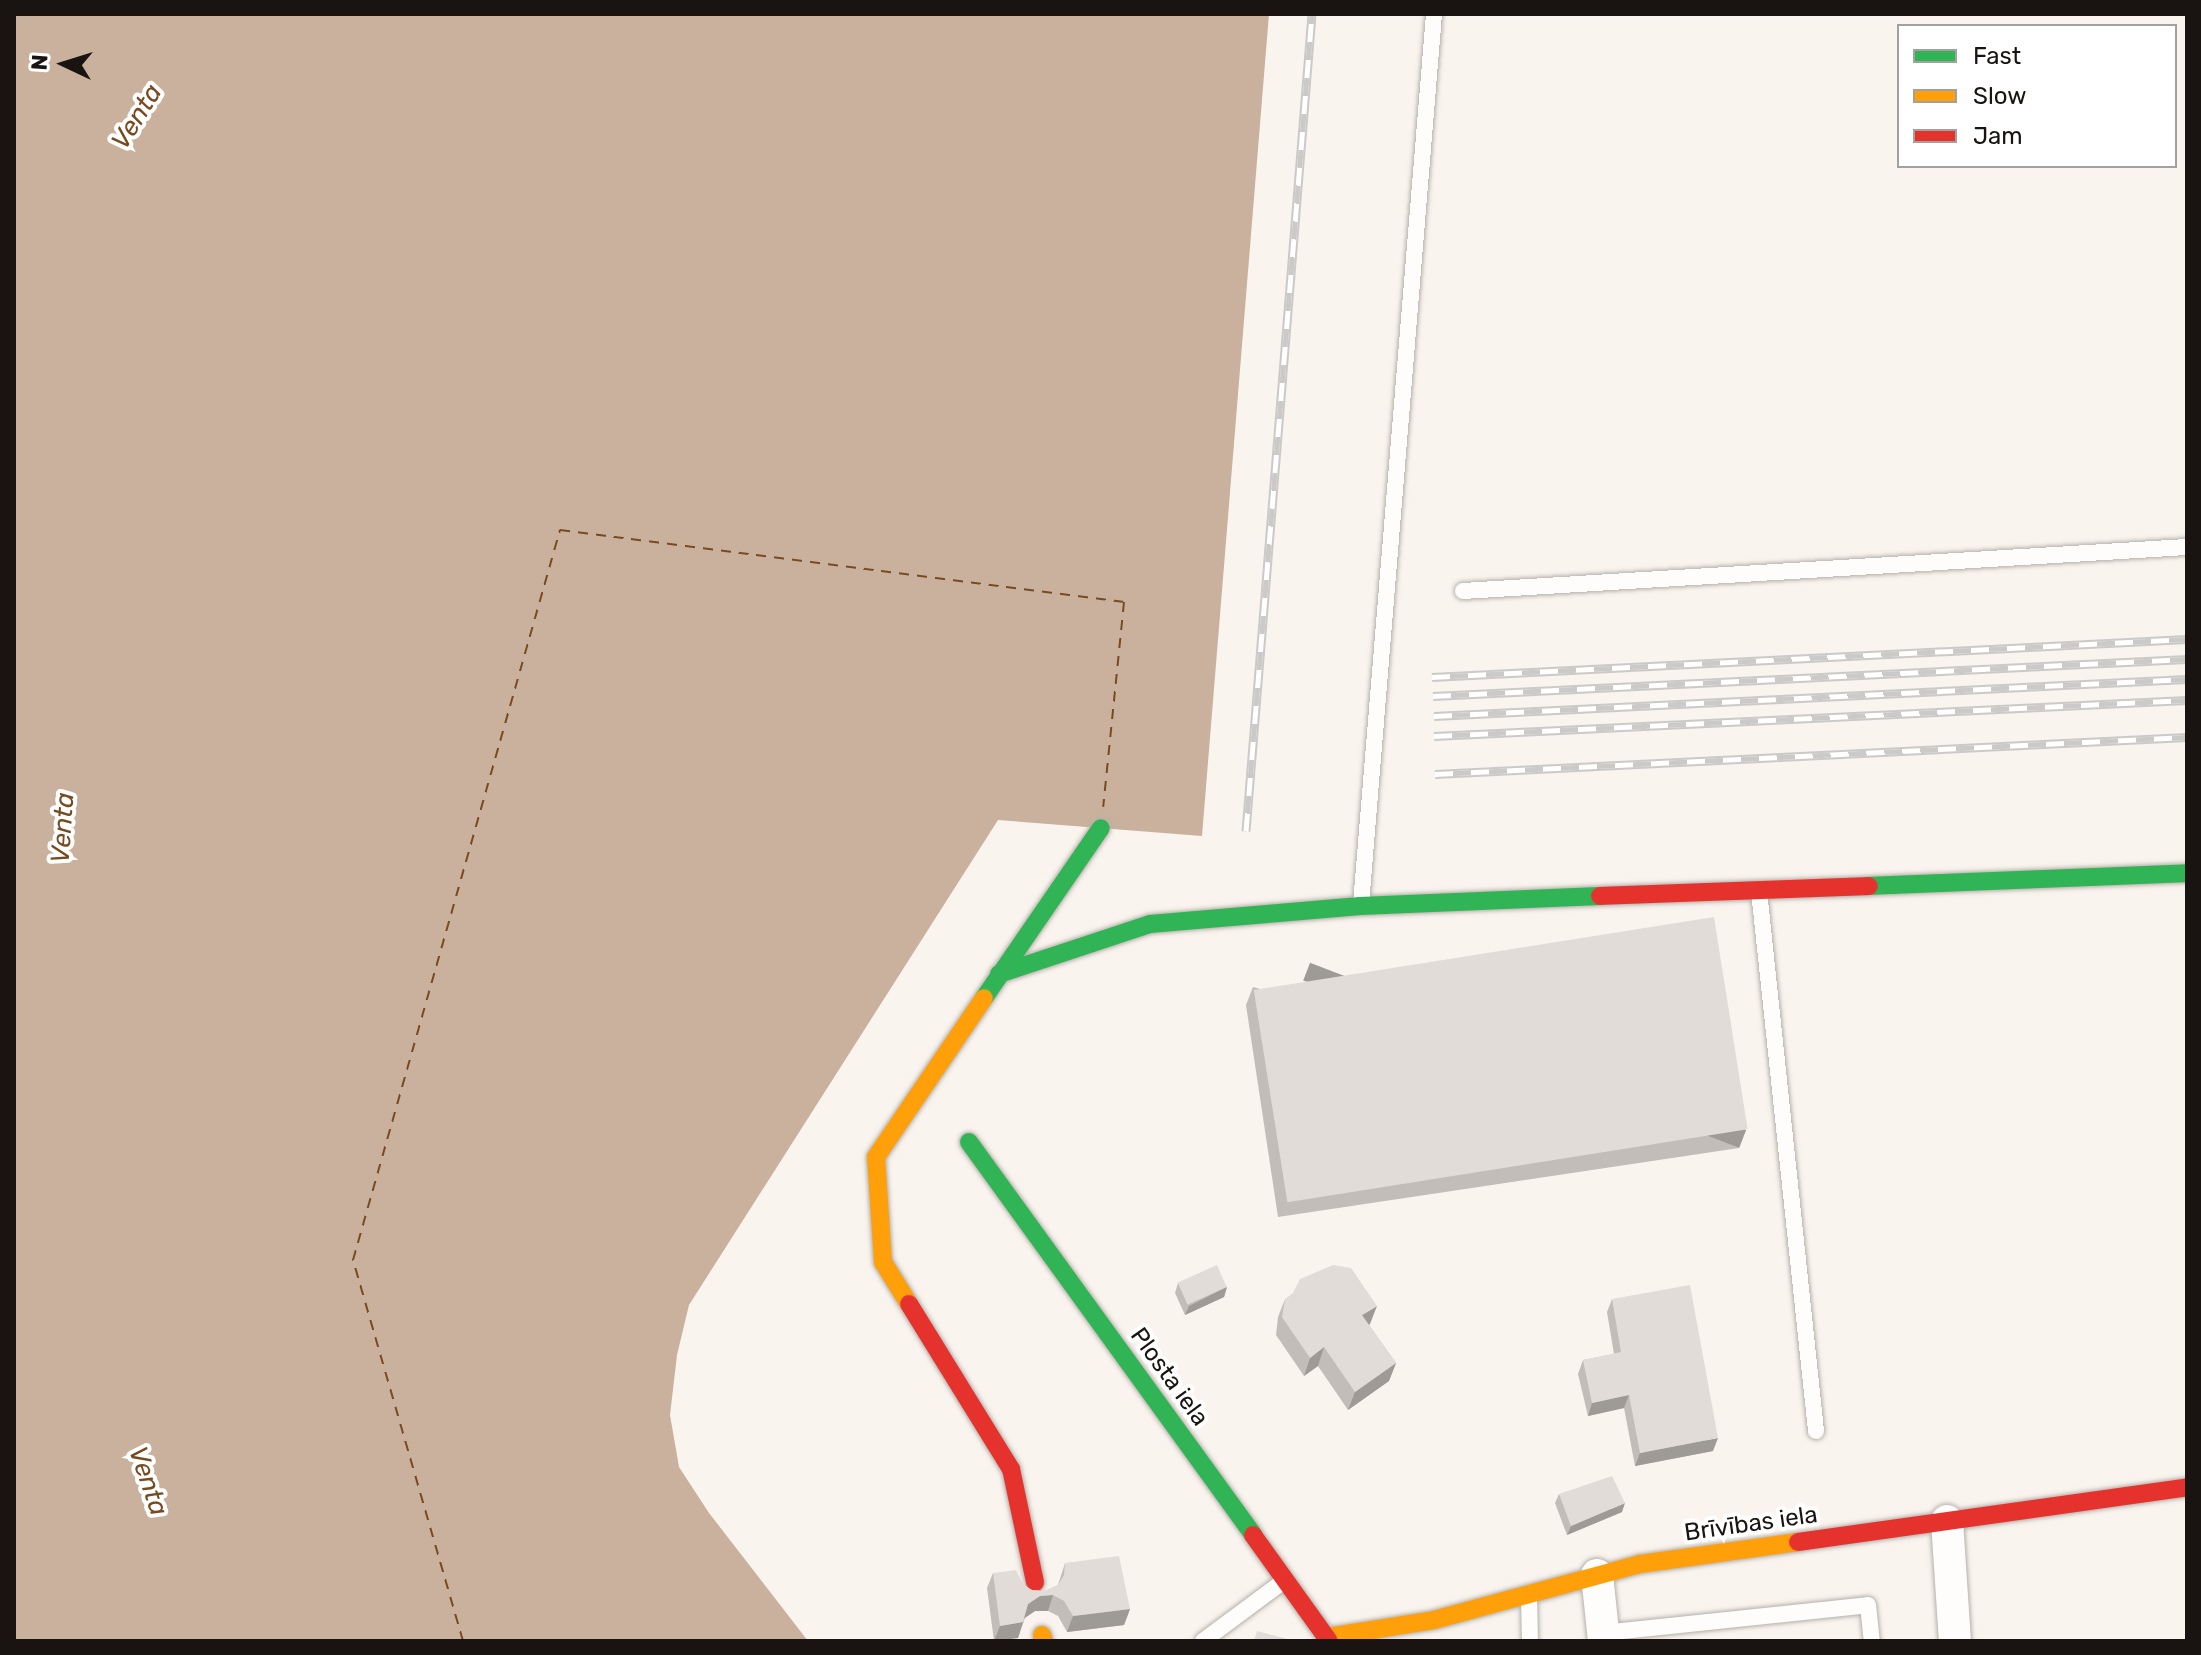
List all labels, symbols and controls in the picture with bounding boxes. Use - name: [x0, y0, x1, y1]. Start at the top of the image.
- north arrow: [24, 24, 104, 104]
- legend: [1897, 24, 2177, 168]
- text: Fast: [1973, 42, 2021, 70]
- text: N: [26, 53, 54, 71]
- water label: Venta: [105, 79, 169, 155]
- text: Slow: [1973, 82, 2026, 110]
- text: Jam: [1973, 122, 2023, 150]
- water label: Venta: [45, 791, 81, 865]
- street label: Plosta iela: [1124, 1322, 1214, 1432]
- water label: Venta: [122, 1442, 174, 1520]
- street label: Brīvības iela: [1683, 1500, 1819, 1548]

